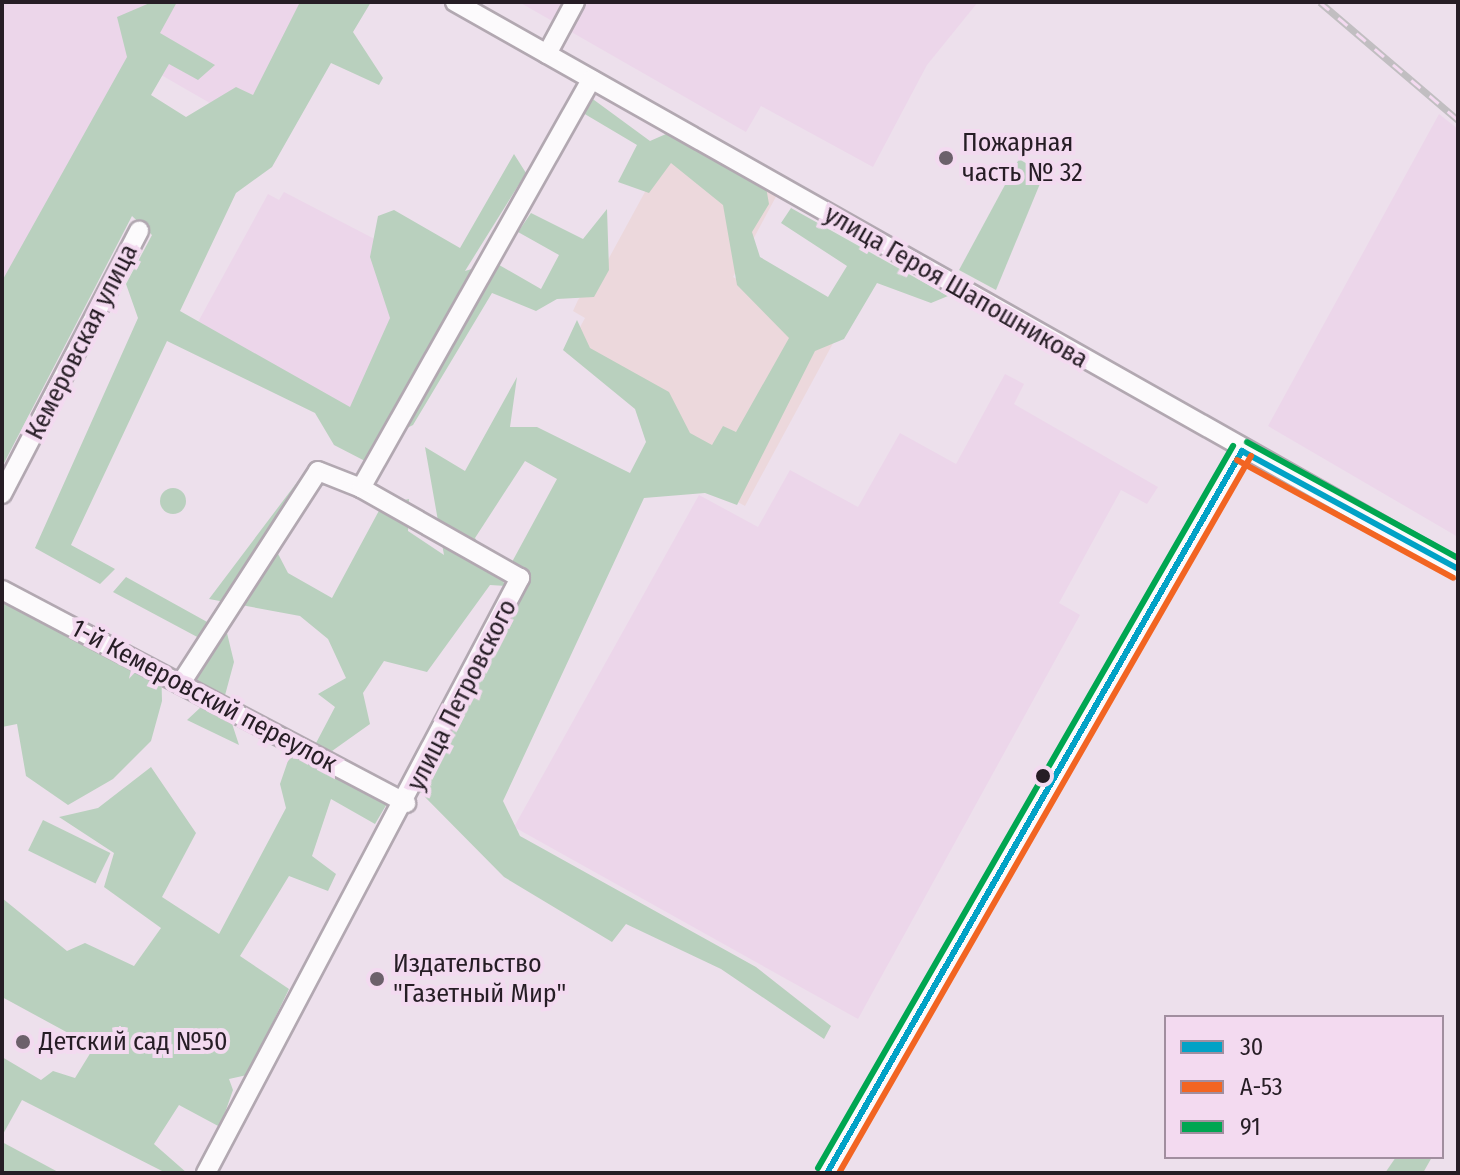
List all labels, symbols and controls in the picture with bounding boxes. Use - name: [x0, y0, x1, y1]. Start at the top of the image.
- place label: Пожарная часть № 32: [962, 127, 1083, 188]
- marker: Пожарная часть № 32: [937, 149, 955, 167]
- street label: улица Героя Шапошникова: [819, 199, 1093, 375]
- street label: Кемеровская улица: [19, 239, 145, 445]
- street label: улица Петровского: [400, 594, 524, 796]
- street label: 1-й Кемеровский переулок: [66, 613, 342, 779]
- unlabelled marker: [1035, 768, 1051, 784]
- place label: Издательство "Газетный Мир": [393, 948, 566, 1010]
- marker: Издательство "Газетный Мир": [368, 970, 386, 988]
- legend: [1164, 1015, 1444, 1159]
- place label: Детский сад №50: [39, 1026, 227, 1058]
- marker: Детский сад №50: [14, 1033, 32, 1051]
- text: 30: [1240, 1033, 1263, 1061]
- text: А-53: [1240, 1073, 1283, 1101]
- text: 91: [1240, 1113, 1261, 1141]

